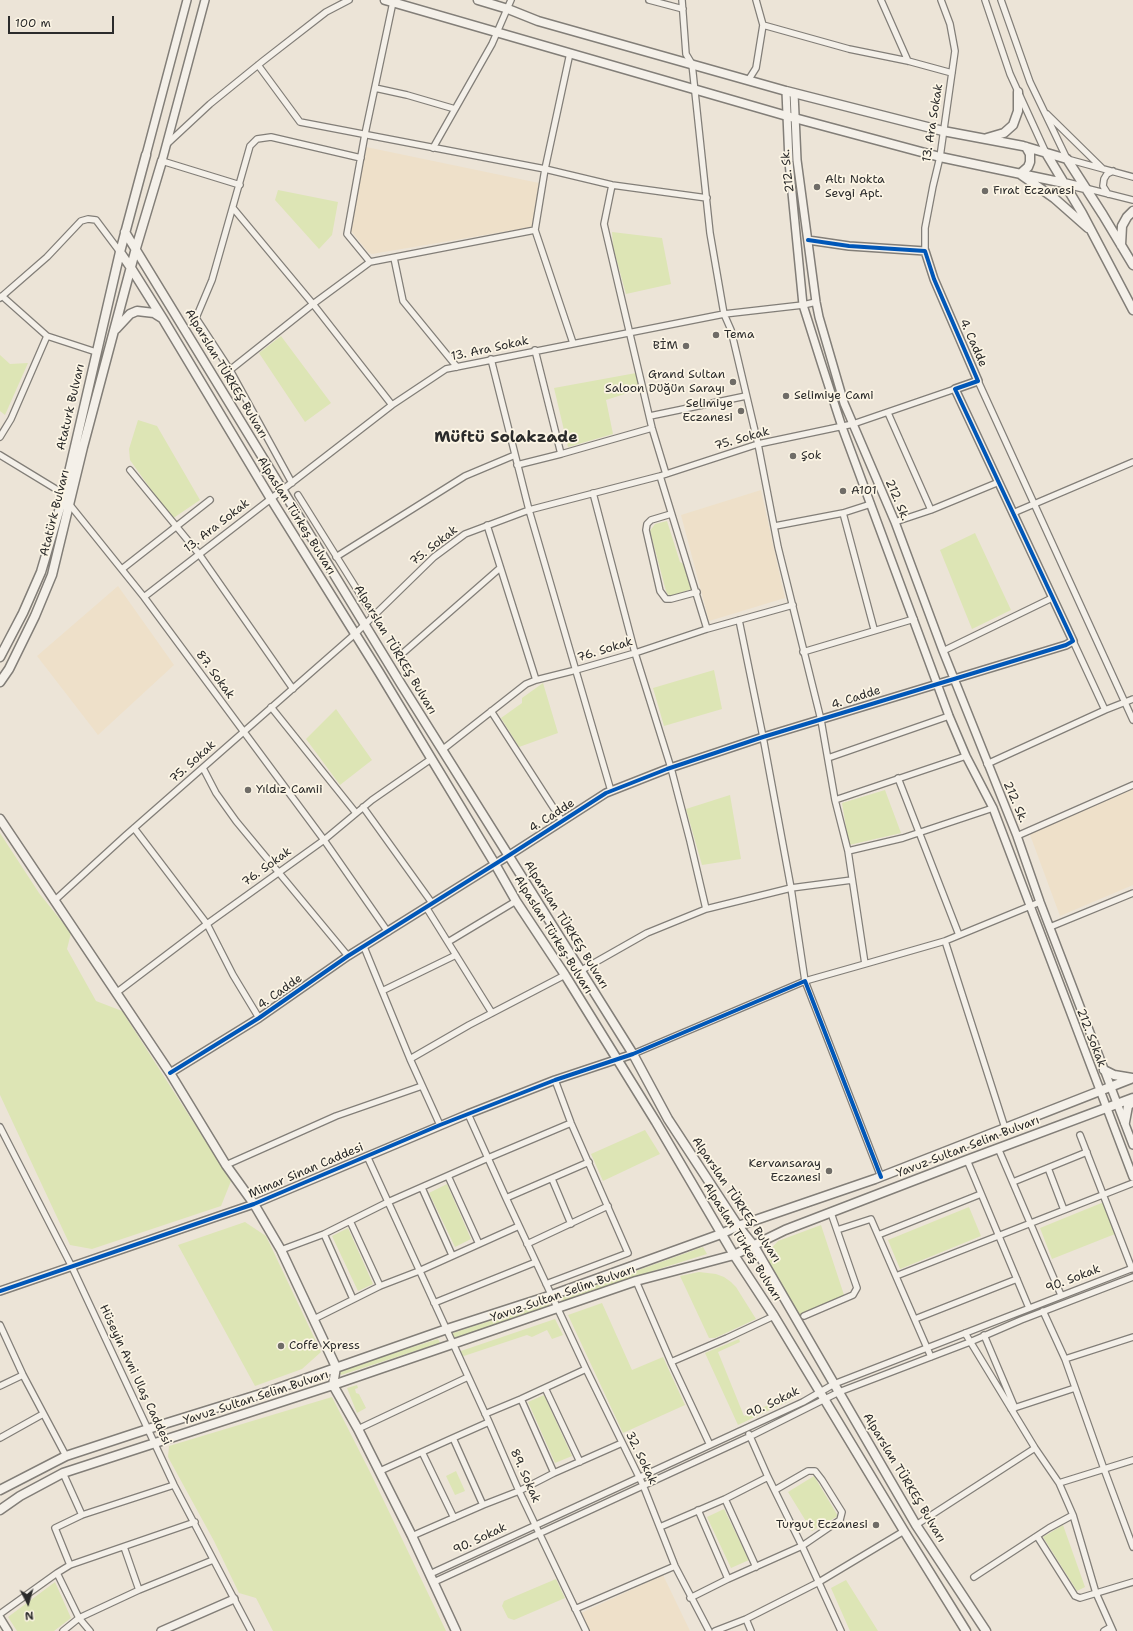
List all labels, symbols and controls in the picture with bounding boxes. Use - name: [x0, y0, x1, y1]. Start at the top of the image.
- scale bar: [10, 8, 116, 34]
- text: 100 m: [15, 15, 51, 31]
- street label: 13. Ara Sokak: [920, 83, 946, 163]
- street label: 212. Sk.: [779, 149, 797, 193]
- place label: Altı Nokta Sevgi Apt.: [825, 173, 885, 201]
- marker: Altı Nokta Sevgi Apt.: [812, 182, 822, 192]
- place label: Fırat Eczanesi: [993, 184, 1074, 198]
- marker: Fırat Eczanesi: [980, 186, 990, 196]
- street label: Alparslan TÜRKEŞ Bulvarı: [182, 307, 270, 441]
- street label: 4. Cadde: [956, 317, 990, 369]
- place label: Tema: [724, 328, 754, 342]
- marker: Tema: [711, 330, 721, 340]
- street label: 13. Ara Sokak: [450, 334, 530, 364]
- place label: BİM: [653, 339, 678, 353]
- marker: BİM: [681, 341, 691, 351]
- street label: Ataturk Bulvarı: [54, 362, 88, 452]
- place label: Grand Sultan Saloon Düğün Sarayı: [605, 368, 725, 396]
- marker: Grand Sultan Saloon Düğün Sarayı: [728, 377, 738, 387]
- place label: Selimiye Cami: [794, 389, 874, 403]
- marker: Selimiye Cami: [781, 391, 791, 401]
- place label: Selimiye Eczanesi: [683, 397, 733, 425]
- marker: Selimiye Eczanesi: [736, 406, 746, 416]
- street label: 75. Sokak: [713, 424, 771, 454]
- district label: Müftü Solakzade: [434, 428, 578, 448]
- place label: Şok: [801, 449, 822, 463]
- marker: Şok: [788, 451, 798, 461]
- street label: Alpaslan Türkeş Bulvarı: [254, 454, 338, 578]
- street label: Atatürk Bulvarı: [37, 468, 73, 558]
- street label: 212. Sk.: [882, 477, 912, 523]
- place label: A101: [851, 484, 877, 498]
- marker: A101: [838, 486, 848, 496]
- street label: 13. Ara Sokak: [181, 496, 253, 556]
- street label: 75. Sokak: [407, 523, 461, 569]
- street label: Alparslan TÜRKEŞ Bulvarı: [351, 583, 439, 717]
- street label: 76. Sokak: [575, 635, 635, 665]
- street label: 87. Sokak: [193, 648, 237, 702]
- street label: 4. Cadde: [829, 683, 883, 713]
- street label: 75. Sokak: [167, 738, 219, 786]
- street label: 212. Sk.: [1000, 779, 1030, 825]
- place label: Yıldız Camii: [256, 783, 323, 797]
- marker: Yıldız Camii: [243, 785, 253, 795]
- street label: 4. Cadde: [527, 796, 577, 836]
- street label: 76. Sokak: [239, 844, 295, 890]
- street label: Alparslan TÜRKEŞ Bulvarı: [521, 858, 611, 992]
- street label: Alpaslan Türkeş Bulvarı: [511, 873, 595, 997]
- street label: 4. Cadde: [255, 971, 305, 1013]
- street label: 212. Sokak: [1073, 1007, 1109, 1069]
- street label: Yavuz Sultan Selim Bulvarı: [894, 1113, 1042, 1181]
- street label: Alparslan TÜRKEŞ Bulvarı: [689, 1134, 783, 1266]
- street label: Mimar Sinan Caddesi: [246, 1140, 366, 1202]
- place label: Kervansaray Eczanesi: [748, 1157, 821, 1185]
- marker: Kervansaray Eczanesi: [824, 1166, 834, 1176]
- street label: Alpaslan Türkeş Bulvarı: [700, 1180, 784, 1304]
- street label: Yavuz Sultan Selim Bulvarı: [489, 1262, 637, 1326]
- street label: 90. Sokak: [1044, 1262, 1102, 1296]
- street label: Hüseyin Avni Ulaş Caddesi: [96, 1302, 174, 1448]
- place label: Coffe Xpress: [289, 1339, 360, 1353]
- marker: Coffe Xpress: [276, 1341, 286, 1351]
- street label: Yavuz Sultan Selim Bulvarı: [181, 1368, 331, 1428]
- street label: 90. Sokak: [744, 1384, 802, 1422]
- street label: Alparslan TÜRKEŞ Bulvarı: [860, 1411, 948, 1545]
- street label: 32. Sokak: [622, 1429, 660, 1487]
- street label: 89. Sokak: [507, 1447, 543, 1505]
- place label: Turgut Eczanesi: [776, 1518, 868, 1532]
- street label: 90. Sokak: [451, 1520, 509, 1558]
- marker: Turgut Eczanesi: [871, 1520, 881, 1530]
- north arrow: [8, 1583, 48, 1623]
- text: N: [24, 1608, 34, 1623]

